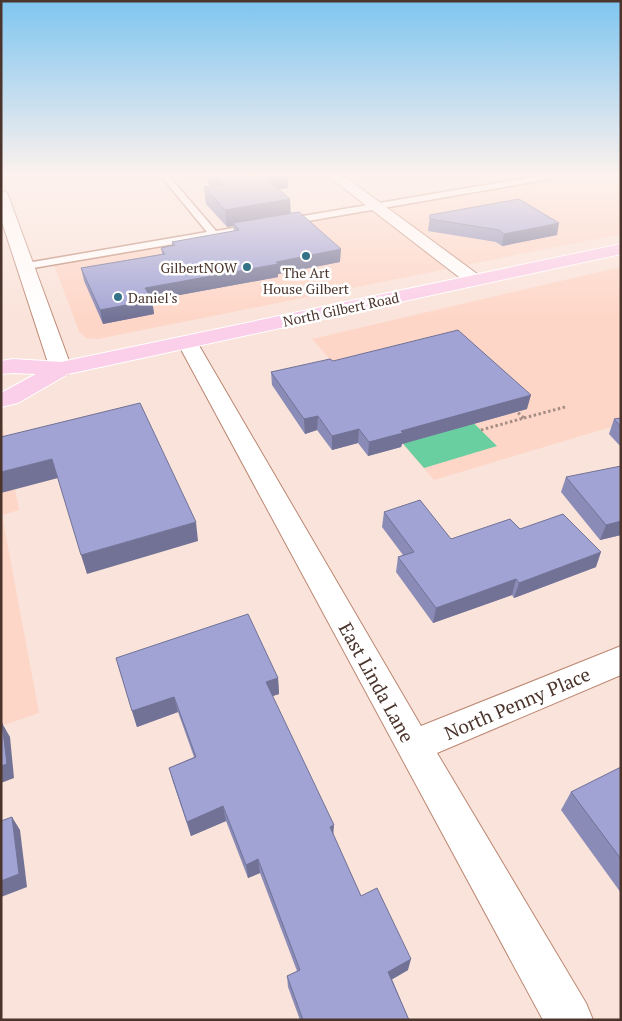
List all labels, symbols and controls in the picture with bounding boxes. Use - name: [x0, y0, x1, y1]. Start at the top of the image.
- marker: The Art House Gilbert: [300, 250, 312, 262]
- place label: GilbertNOW: [160, 258, 238, 277]
- marker: GilbertNOW: [241, 261, 253, 273]
- place label: The Art House Gilbert: [263, 263, 350, 298]
- street label: North Gilbert Road: [281, 287, 401, 331]
- place label: Daniel's: [128, 288, 178, 307]
- marker: Daniel's: [112, 291, 124, 303]
- street label: East Linda Lane: [334, 618, 420, 746]
- street label: North Penny Place: [440, 661, 594, 745]

